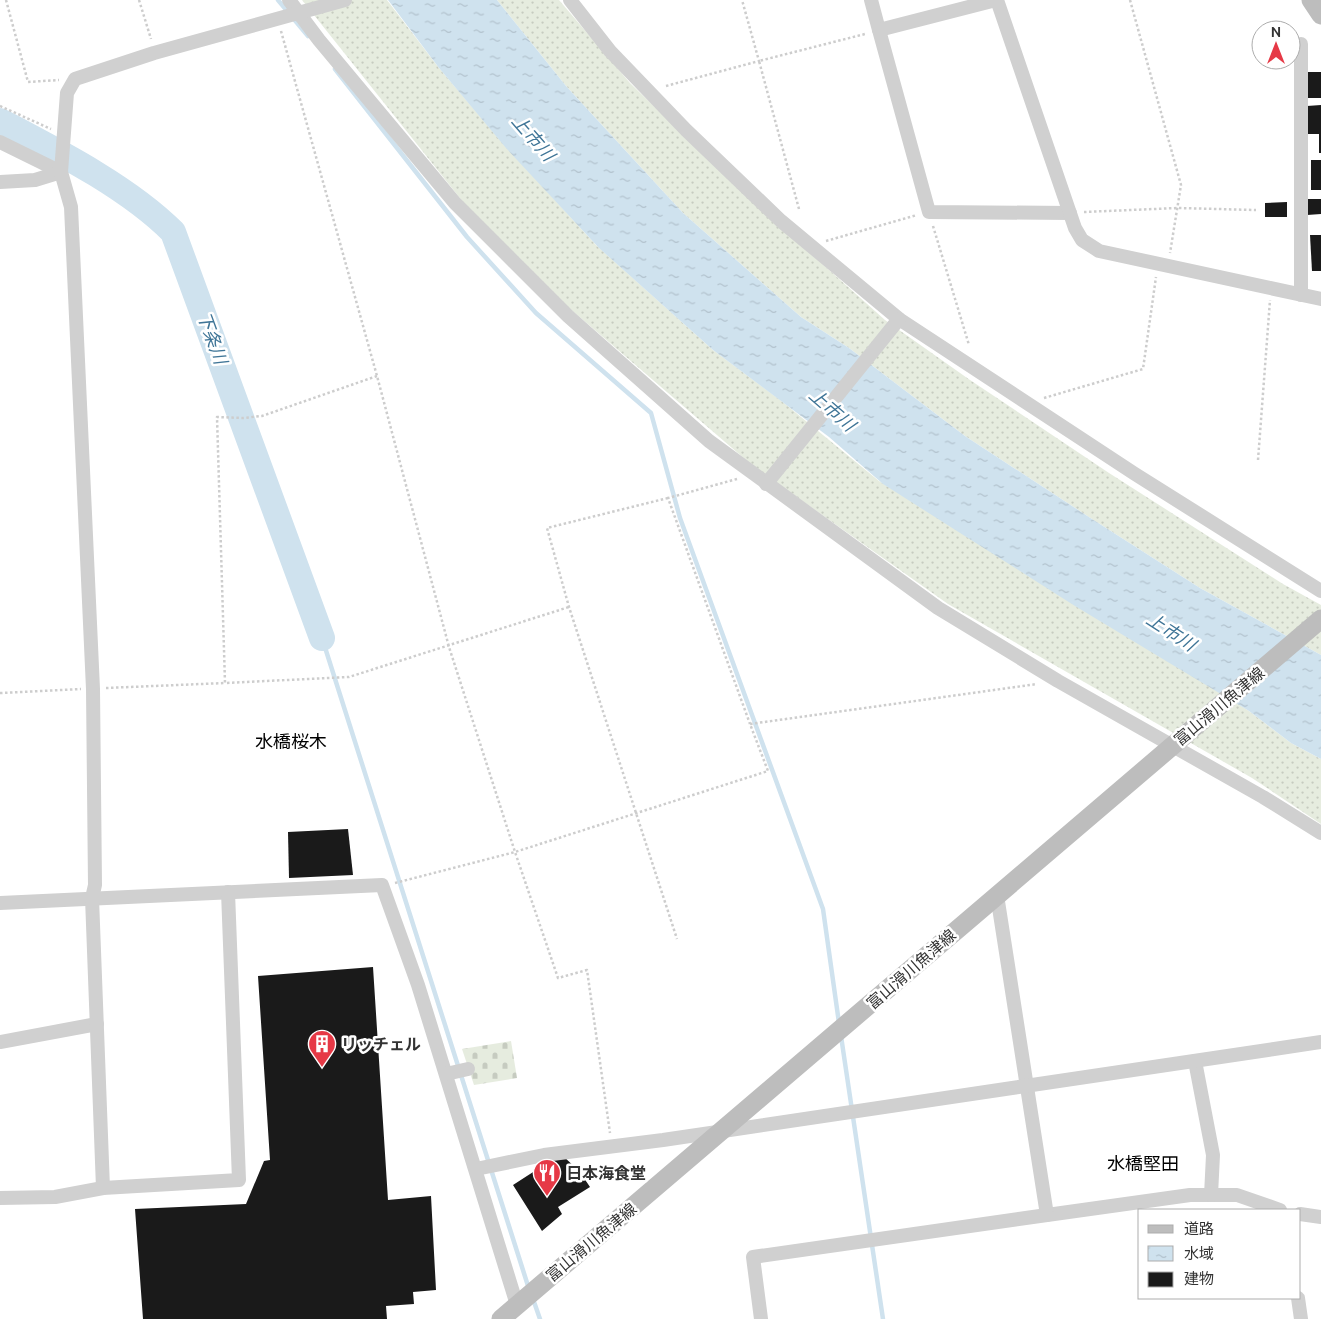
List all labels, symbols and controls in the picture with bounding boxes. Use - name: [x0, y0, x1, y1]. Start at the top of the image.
- north arrow: [1251, 20, 1301, 70]
- text: N: [1271, 24, 1281, 40]
- water label: 上市川: [508, 110, 560, 166]
- water label: 下条川: [194, 309, 232, 368]
- water label: 上市川: [806, 384, 861, 436]
- water label: 上市川: [1143, 608, 1201, 655]
- street label: 富山滑川魚津線: [1170, 663, 1268, 749]
- district label: 水橋桜木: [255, 731, 327, 751]
- street label: 富山滑川魚津線: [863, 925, 959, 1013]
- building icon: リッチェル: [307, 1029, 337, 1068]
- place label: リッチェル: [341, 1035, 421, 1053]
- district label: 水橋堅田: [1107, 1153, 1179, 1173]
- restaurant icon: 日本海食堂: [532, 1158, 562, 1197]
- place label: 日本海食堂: [566, 1164, 646, 1182]
- street label: 富山滑川魚津線: [542, 1199, 640, 1285]
- legend: [1138, 1209, 1301, 1299]
- text: 道路: [1184, 1220, 1214, 1237]
- text: 水域: [1184, 1245, 1214, 1262]
- text: 建物: [1184, 1270, 1214, 1287]

